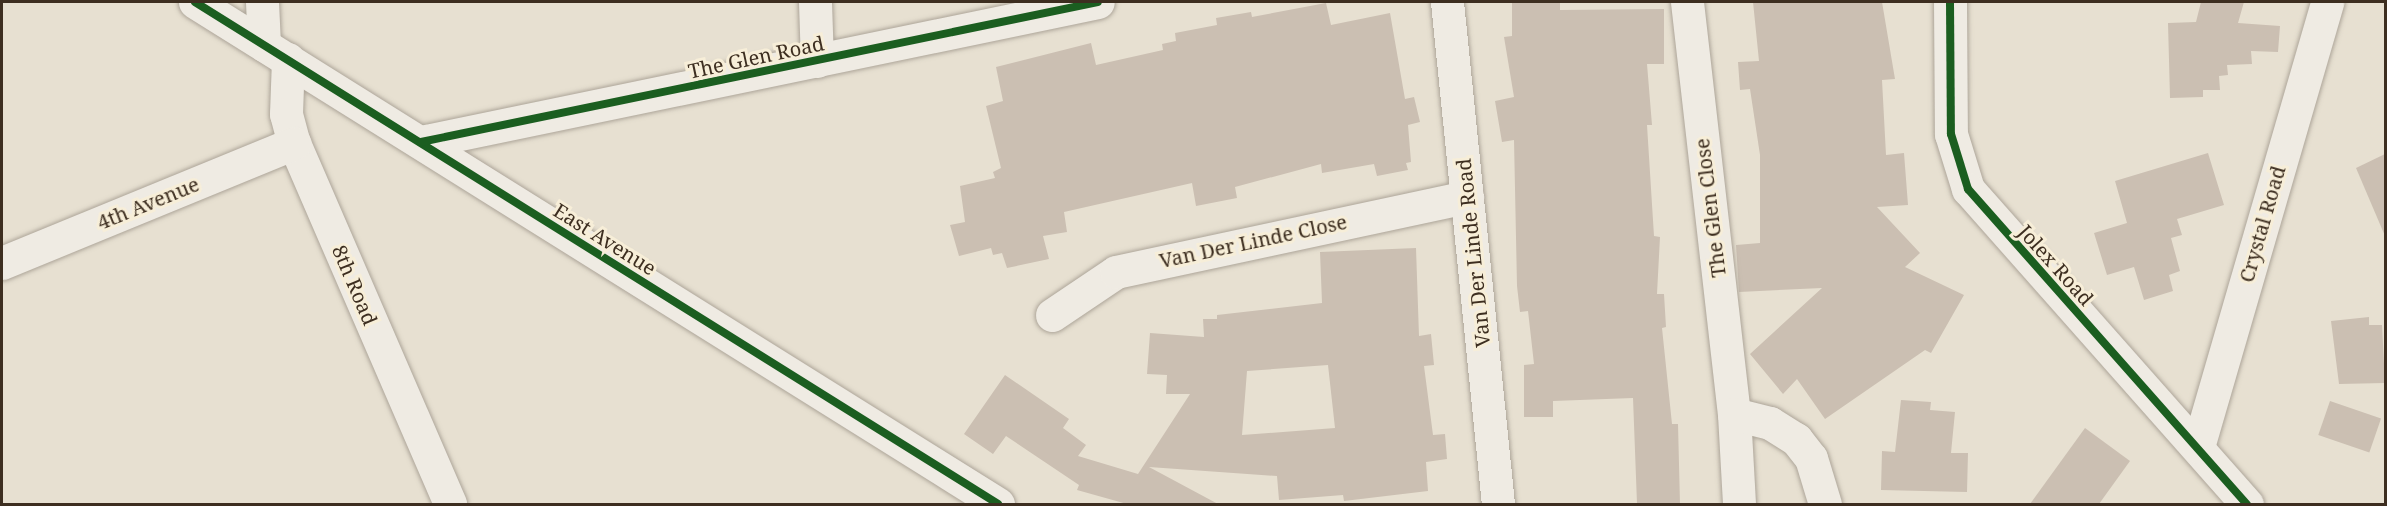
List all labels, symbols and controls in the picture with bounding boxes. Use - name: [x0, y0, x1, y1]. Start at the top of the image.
- street label: The Glen Road: [686, 31, 826, 83]
- street label: The Glen Close: [1690, 137, 1730, 279]
- street label: Van Der Linde Road: [1451, 157, 1495, 349]
- street label: Crystal Road: [2234, 163, 2290, 285]
- street label: 4th Avenue: [94, 172, 202, 234]
- street label: East Avenue: [549, 198, 661, 280]
- street label: Van Der Linde Close: [1157, 209, 1349, 273]
- street label: Jolex Road: [2013, 220, 2099, 310]
- street label: 8th Road: [327, 242, 383, 328]

